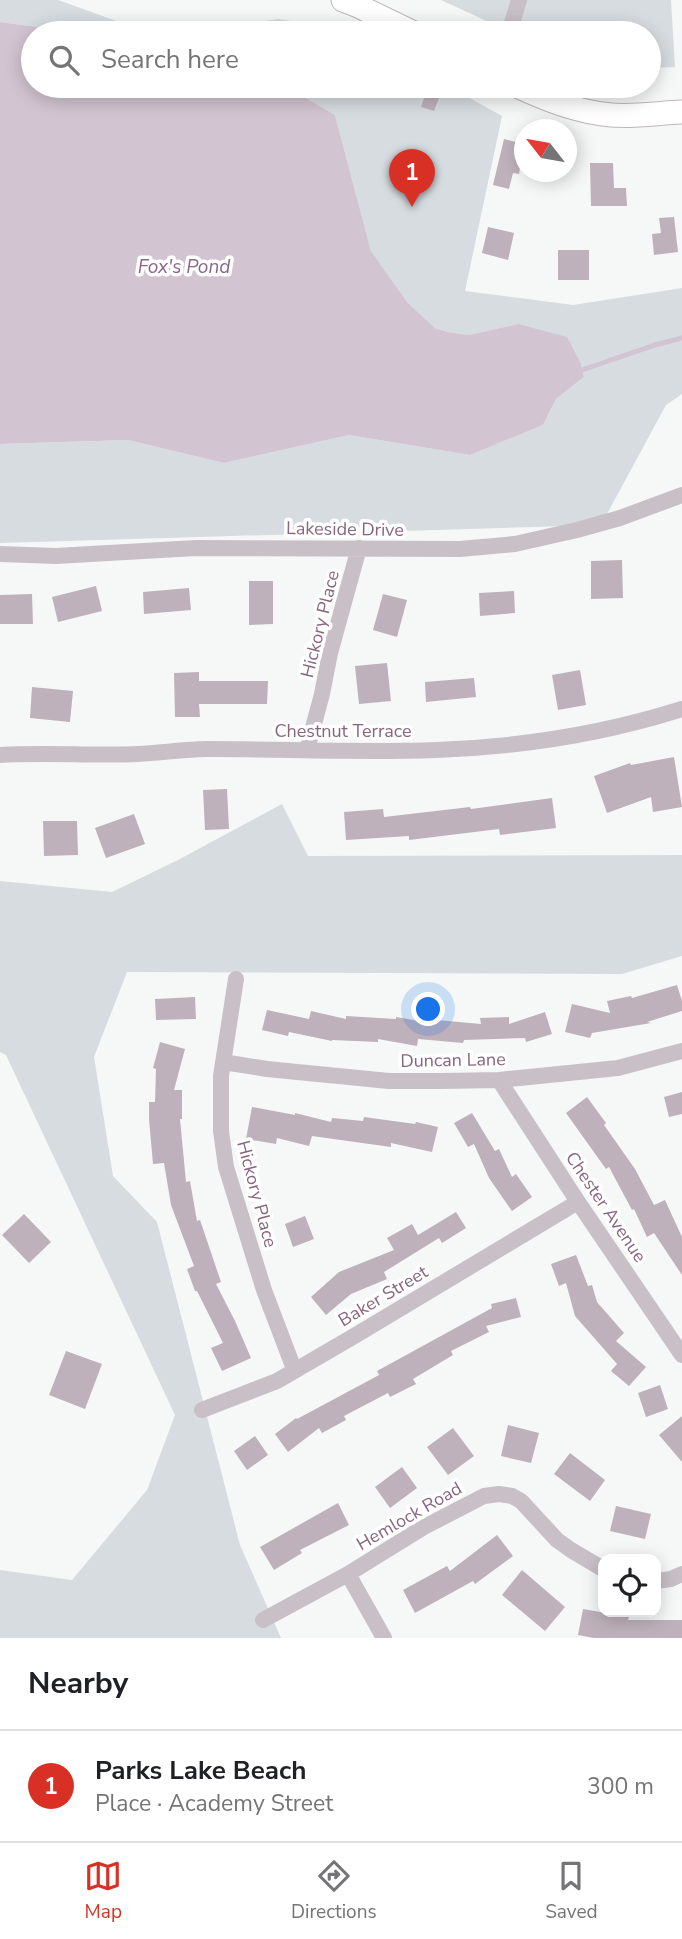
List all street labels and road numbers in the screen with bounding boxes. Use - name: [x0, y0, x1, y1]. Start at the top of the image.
- street label: Lakeside Drive: [286, 516, 404, 542]
- street label: Hickory Place: [295, 568, 345, 680]
- street label: Chestnut Terrace: [274, 719, 412, 743]
- street label: Duncan Lane: [400, 1047, 506, 1073]
- street label: Hickory Place: [231, 1138, 283, 1250]
- street label: Chester Avenue: [560, 1147, 652, 1267]
- street label: Baker Street: [334, 1260, 433, 1332]
- street label: Hemlock Road: [352, 1476, 466, 1556]

